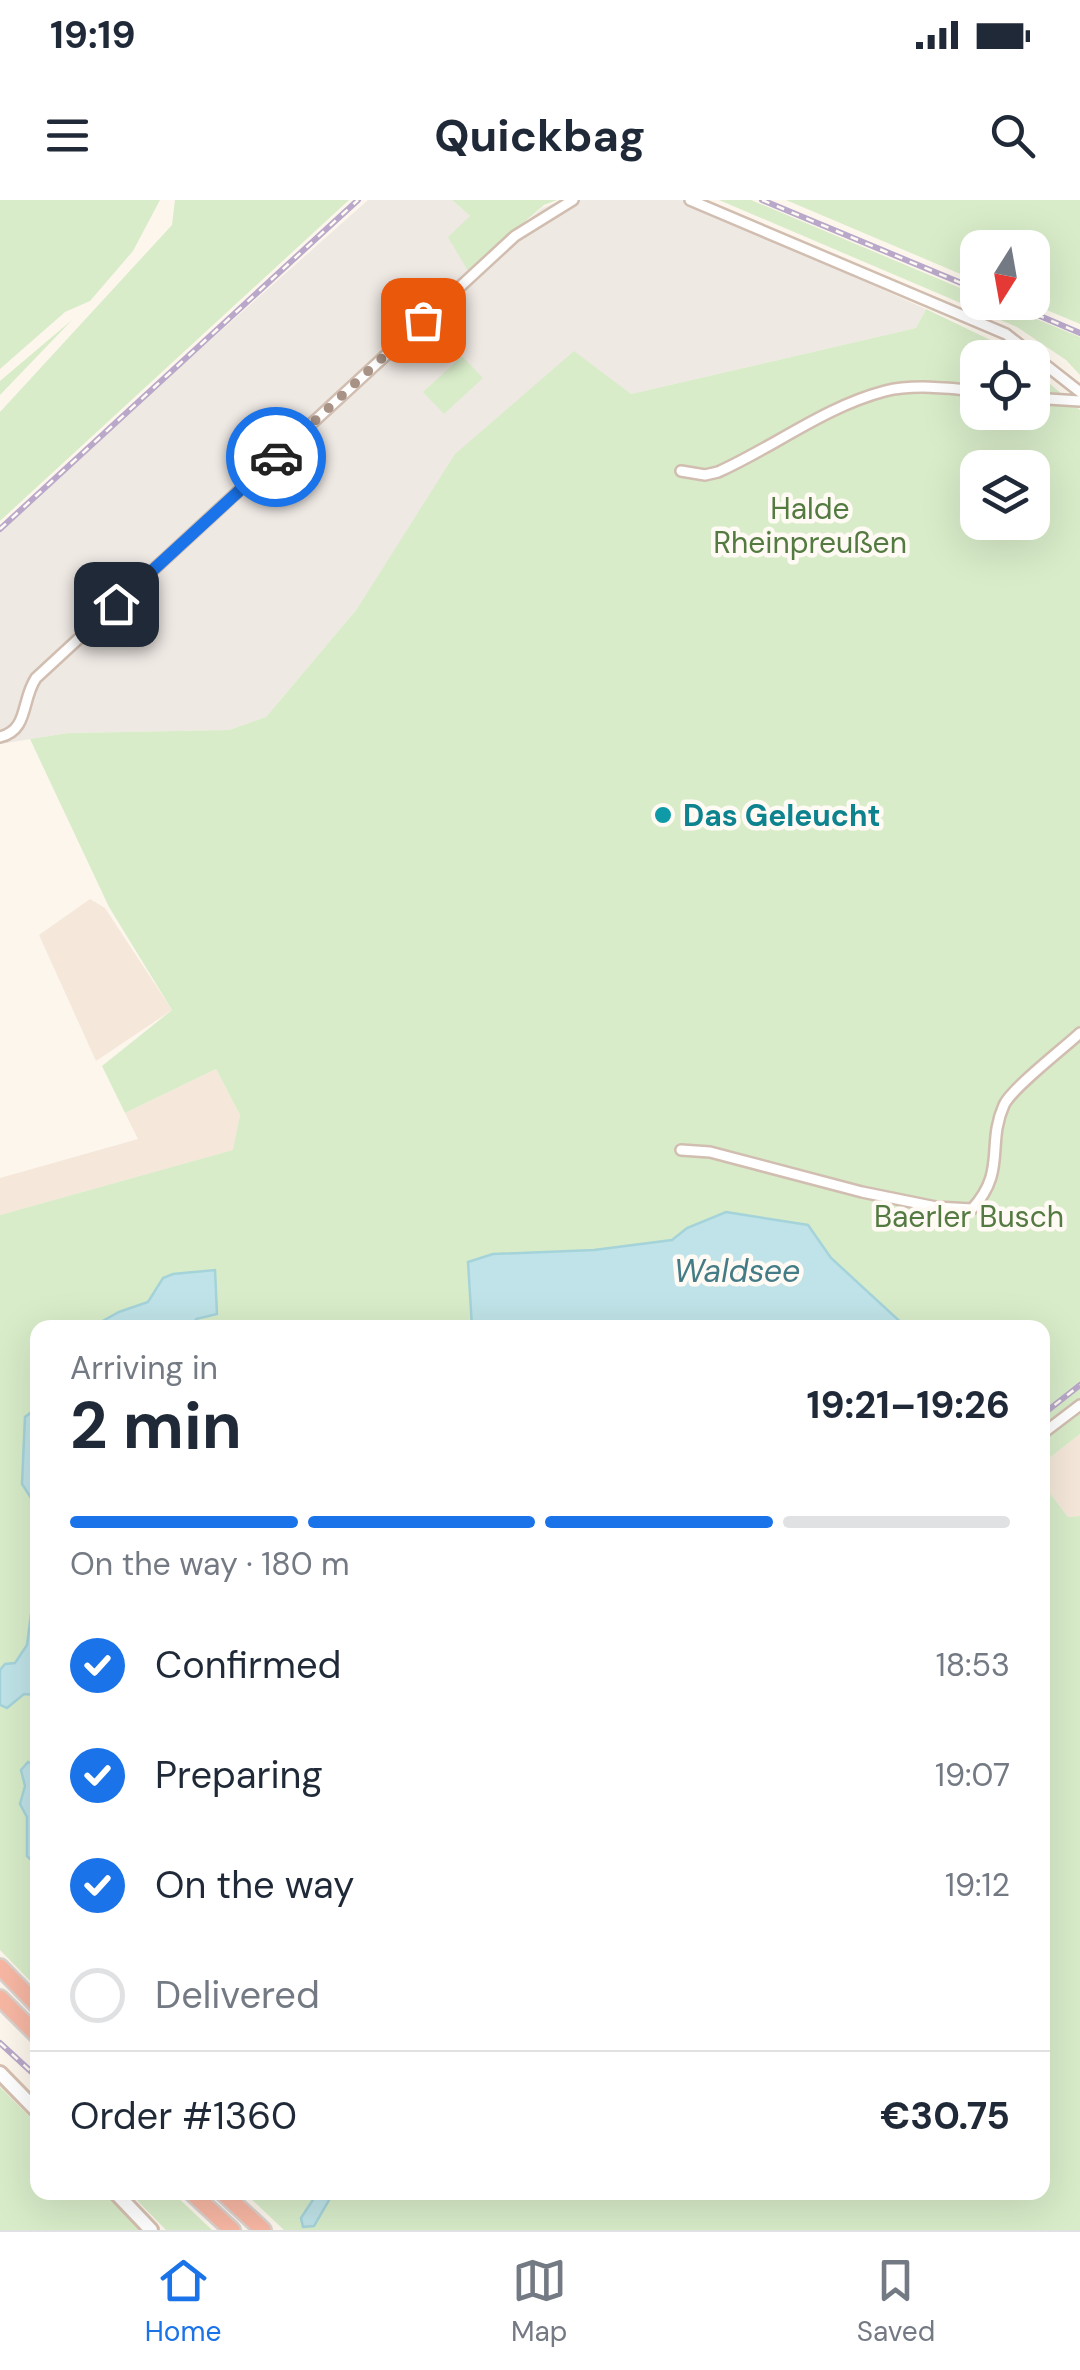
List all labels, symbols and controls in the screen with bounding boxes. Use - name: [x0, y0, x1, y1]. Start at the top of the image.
- text: 19:19: [50, 10, 136, 60]
- text: Quickbag: [434, 106, 646, 165]
- icon: menu: [40, 108, 95, 163]
- icon: search: [985, 108, 1040, 163]
- north arrow: [960, 230, 1050, 320]
- map controls: [960, 230, 1050, 540]
- pin: [381, 278, 466, 363]
- icon: bag: [396, 293, 451, 348]
- button: locate: [960, 340, 1050, 430]
- courier: [226, 407, 326, 507]
- icon: car: [249, 430, 304, 485]
- button: layers: [960, 450, 1050, 540]
- park label: Halde Rheinpreußen: [713, 489, 907, 562]
- pin: [74, 562, 159, 647]
- icon: home: [89, 577, 144, 632]
- place label: Das Geleucht: [683, 796, 881, 835]
- marker: Das Geleucht: [652, 804, 674, 826]
- park label: Baerler Busch: [874, 1197, 1064, 1236]
- water label: Waldsee: [674, 1250, 800, 1292]
- text: Arriving in: [70, 1347, 218, 1389]
- text: 19:21–19:26: [807, 1380, 1010, 1430]
- text: 2 min: [70, 1384, 242, 1468]
- text: On the way · 180 m: [70, 1543, 350, 1585]
- icon: check: [70, 1638, 125, 1693]
- text: Confirmed: [155, 1640, 341, 1690]
- text: 18:53: [936, 1644, 1010, 1686]
- icon: check: [70, 1748, 125, 1803]
- text: Preparing: [155, 1750, 323, 1800]
- text: 19:07: [935, 1754, 1010, 1796]
- icon: check: [70, 1858, 125, 1913]
- text: On the way: [155, 1860, 354, 1910]
- text: 19:12: [945, 1864, 1010, 1906]
- text: Delivered: [155, 1970, 320, 2020]
- text: Order #1360: [70, 2091, 297, 2141]
- text: €30.75: [880, 2091, 1010, 2141]
- tab: Home: [145, 2253, 221, 2350]
- tab: Map: [511, 2253, 567, 2350]
- tab: Saved: [857, 2253, 935, 2350]

